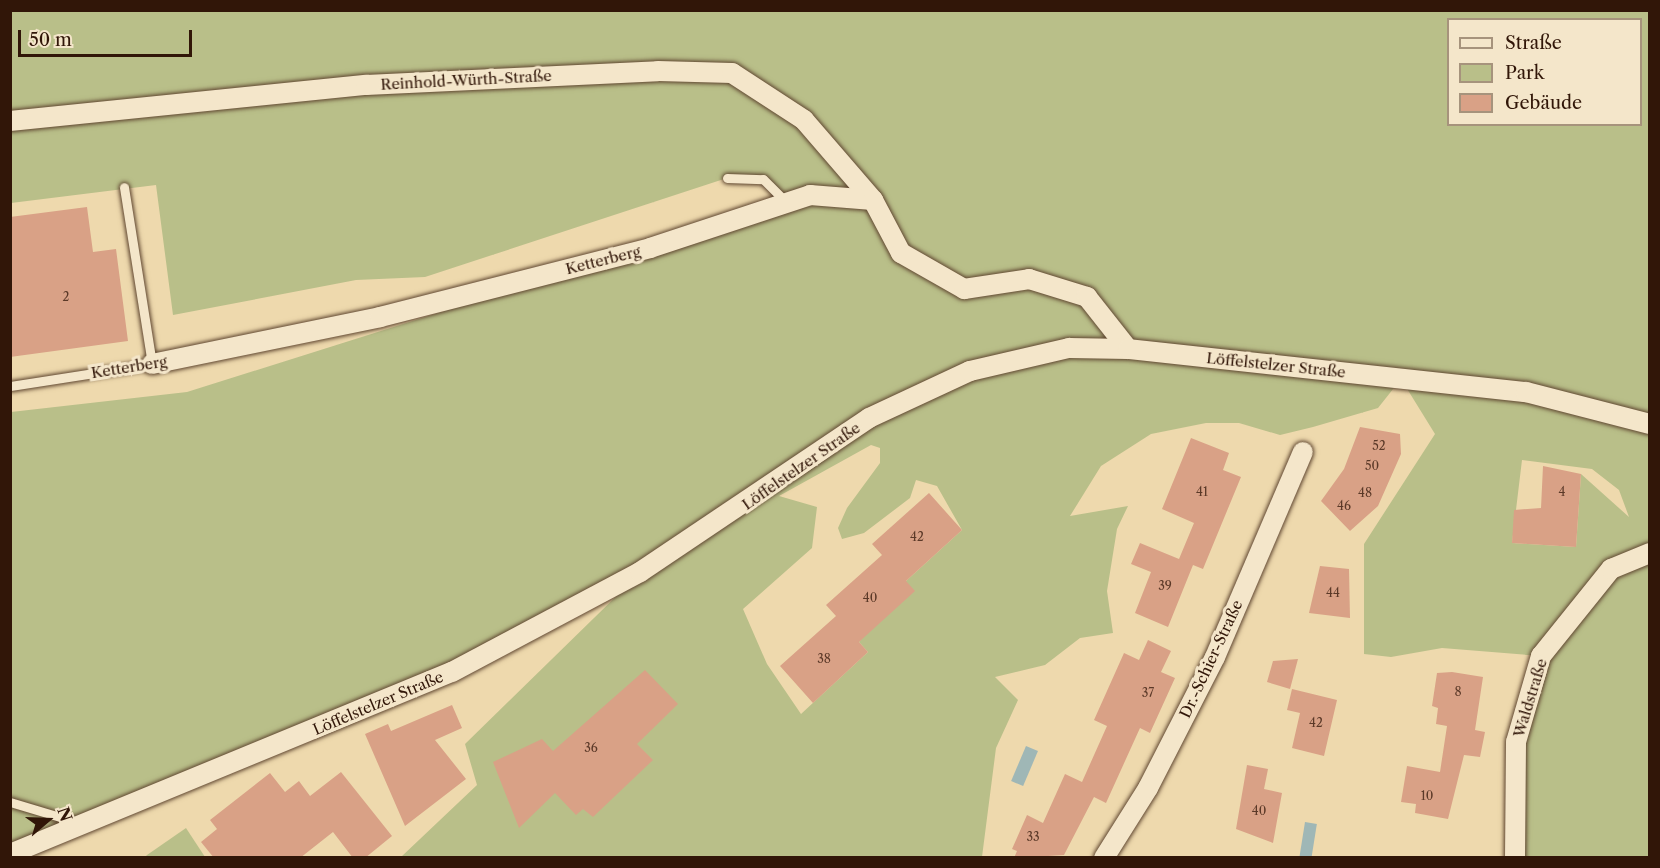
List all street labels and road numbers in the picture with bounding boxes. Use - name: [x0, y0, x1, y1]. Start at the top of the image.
- street label: Reinhold-Würth-Straße: [380, 67, 552, 93]
- street label: Ketterberg: [564, 242, 642, 278]
- street label: Löffelstelzer Straße: [1205, 349, 1347, 381]
- street label: Ketterberg: [90, 352, 168, 382]
- street label: Löffelstelzer Straße: [738, 418, 864, 514]
- street label: Dr.-Schier-Straße: [1176, 597, 1246, 721]
- street label: Waldstraße: [1510, 656, 1550, 740]
- street label: Löffelstelzer Straße: [310, 667, 446, 739]

